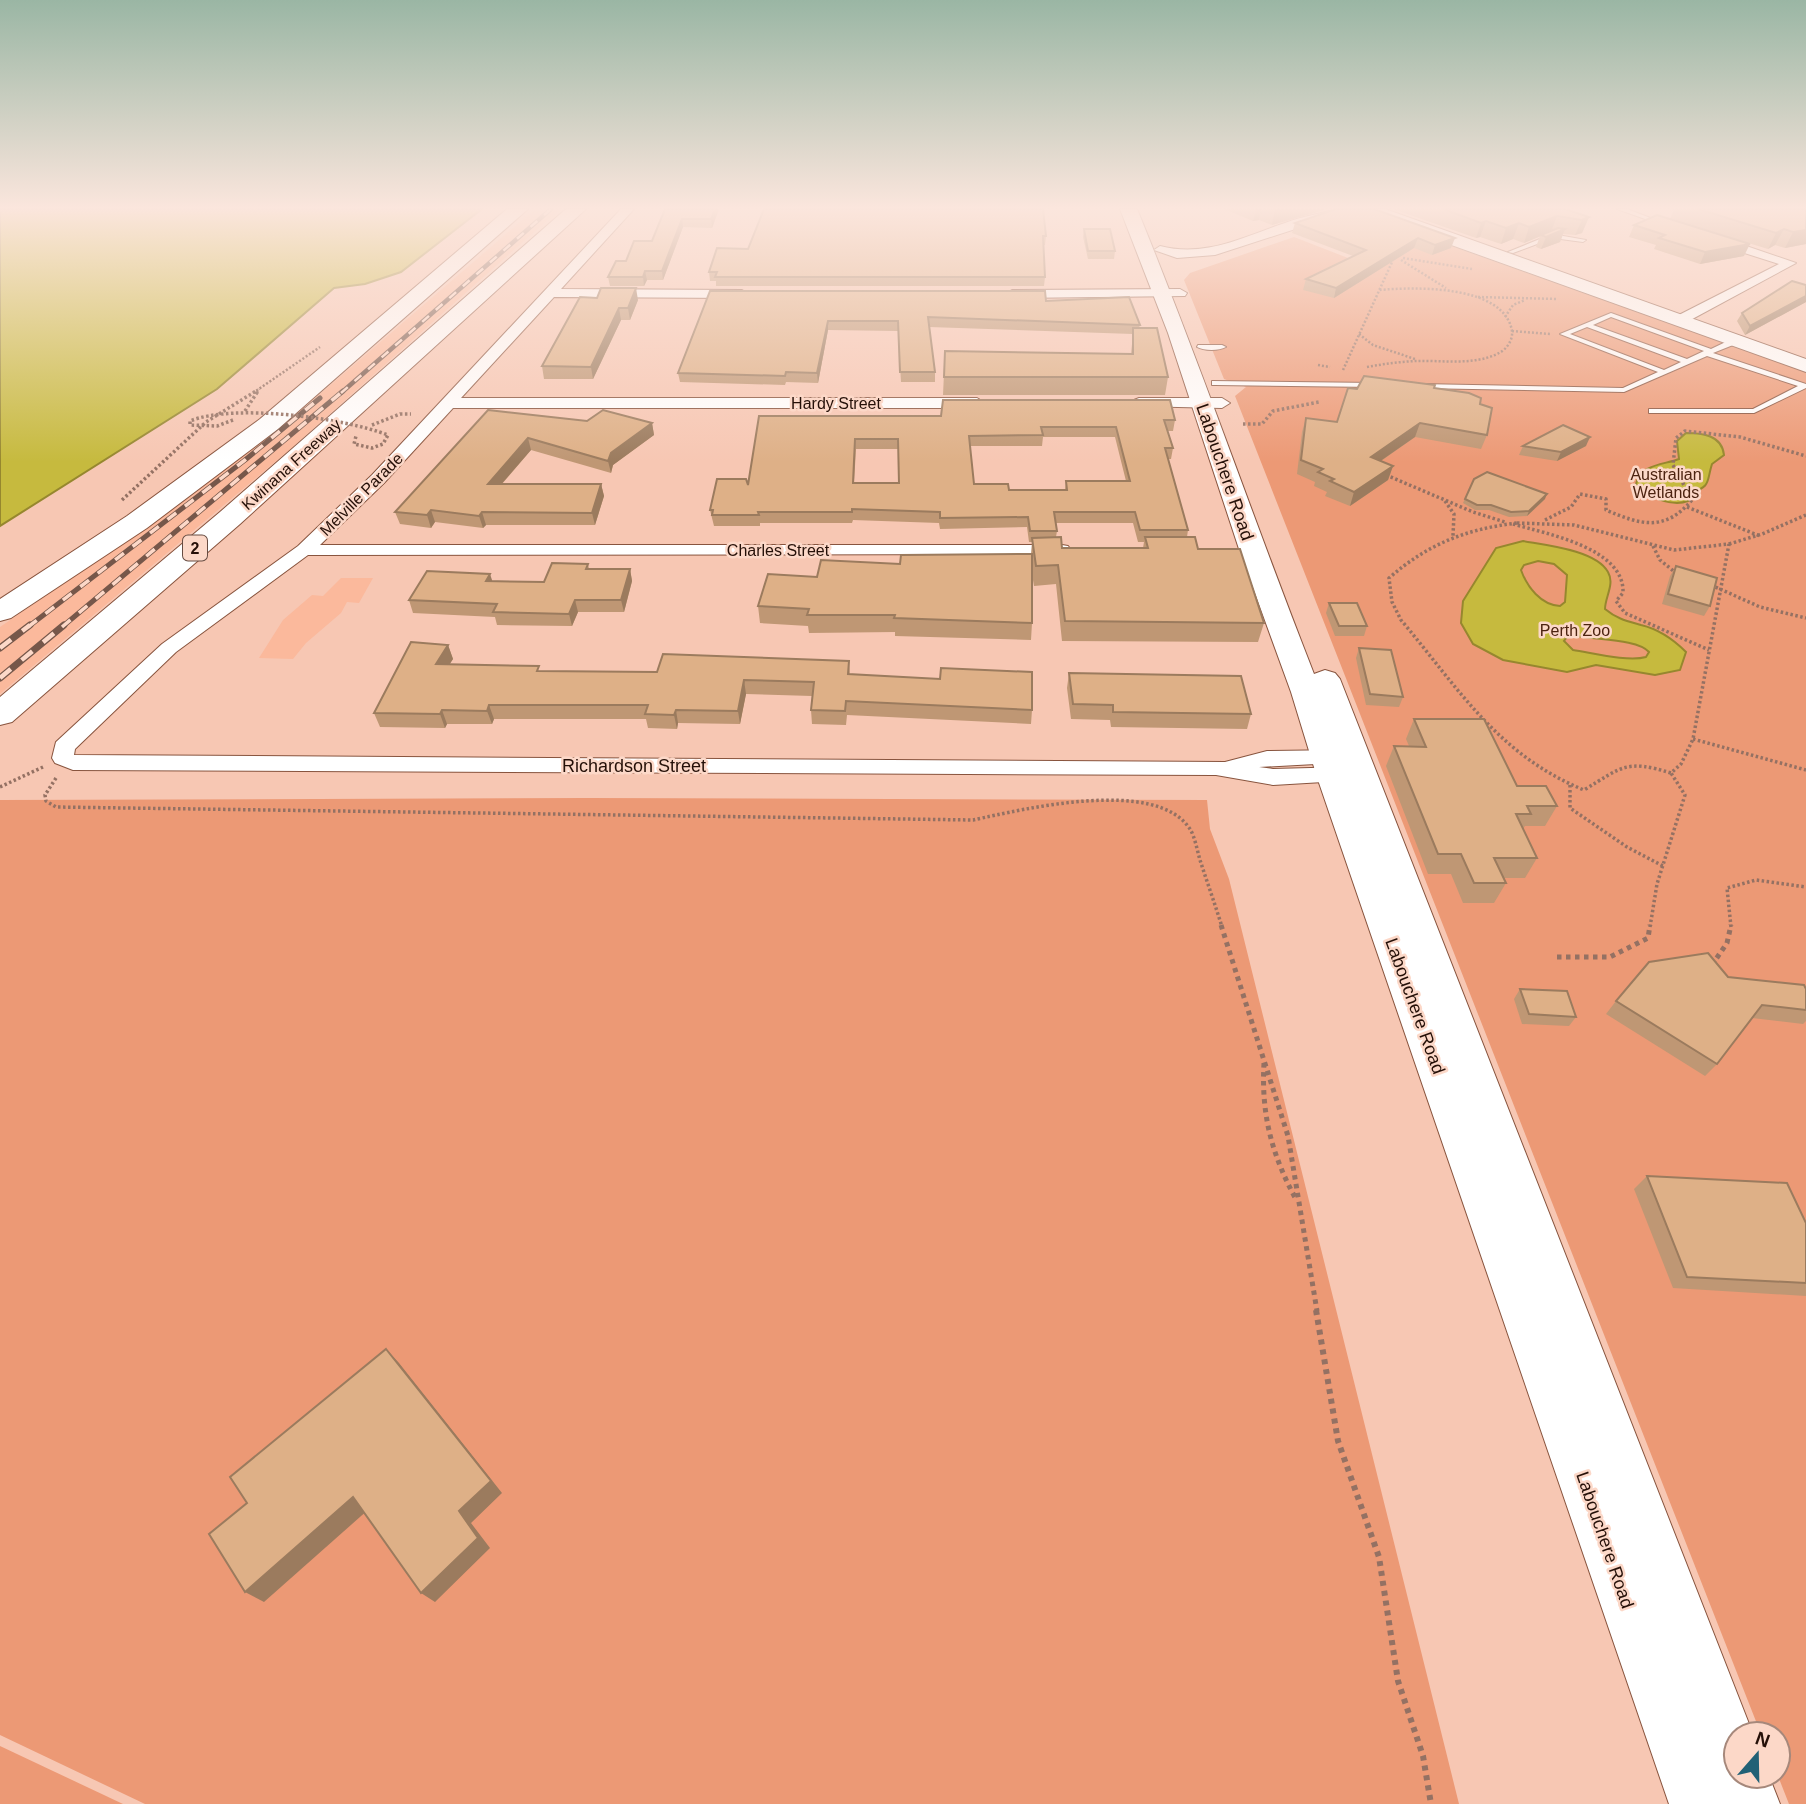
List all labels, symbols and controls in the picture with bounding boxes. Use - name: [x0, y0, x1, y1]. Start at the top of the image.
- street label: Hardy Street: [791, 395, 881, 412]
- street label: Labouchere Road: [1192, 401, 1258, 543]
- street label: Kwinana Freeway: [238, 416, 344, 513]
- street label: Melville Parade: [317, 450, 406, 539]
- park label: Australian Wetlands: [1630, 466, 1702, 501]
- road number: 2: [183, 536, 207, 561]
- street label: Charles Street: [727, 542, 830, 559]
- park label: Perth Zoo: [1540, 622, 1610, 639]
- street label: Richardson Street: [562, 756, 706, 776]
- street label: Labouchere Road: [1381, 935, 1449, 1077]
- street label: Labouchere Road: [1572, 1469, 1638, 1611]
- north arrow: [1722, 1720, 1792, 1790]
- text: N: [1753, 1727, 1773, 1752]

